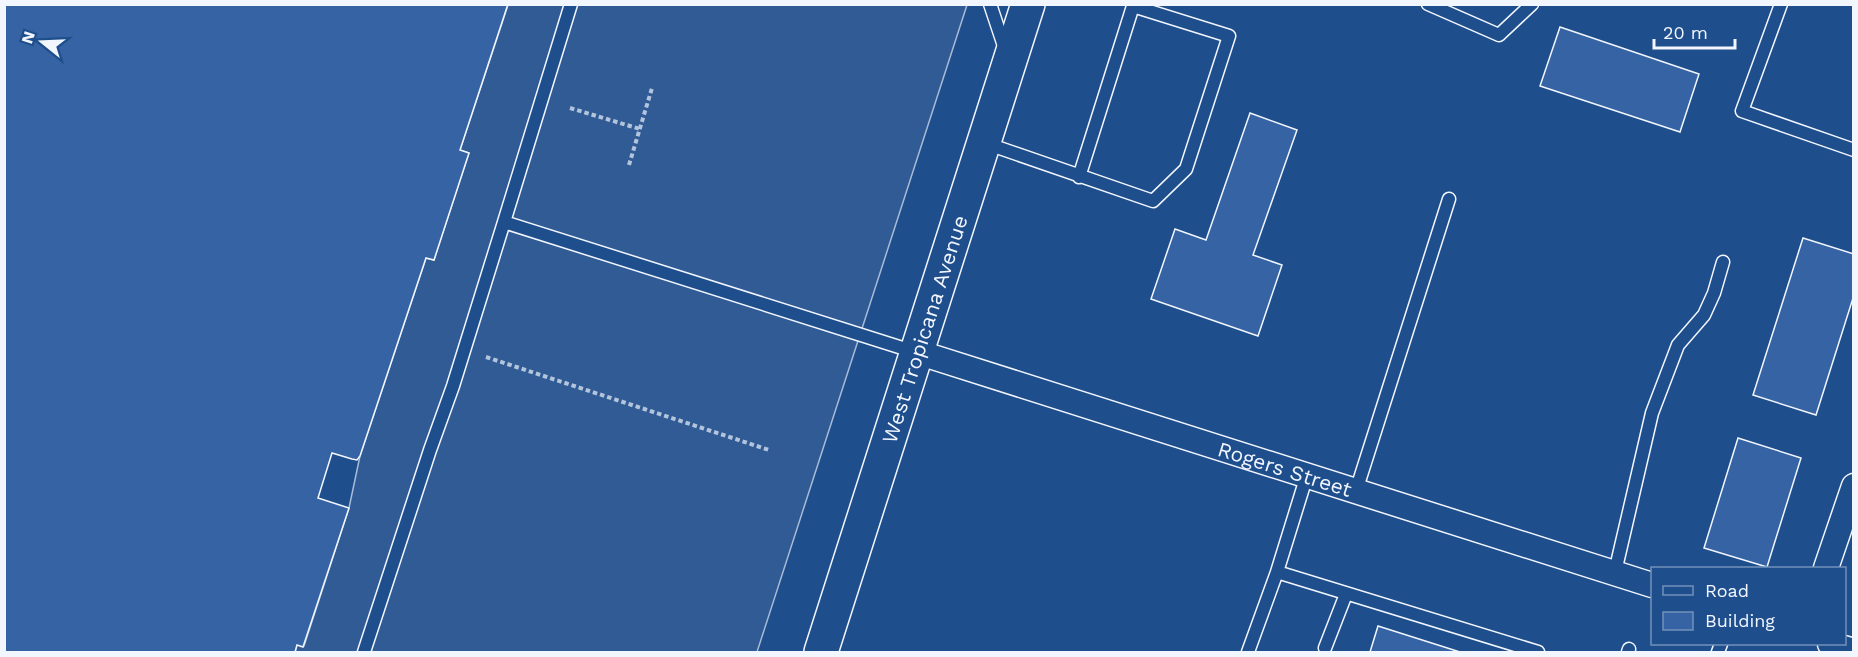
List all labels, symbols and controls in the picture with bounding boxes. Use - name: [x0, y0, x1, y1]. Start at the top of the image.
- north arrow: [12, 12, 72, 72]
- scale bar: [1654, 12, 1735, 50]
- text: 20 m: [1663, 22, 1708, 43]
- text: N: [17, 29, 39, 46]
- street label: West Tropicana Avenue: [876, 212, 972, 446]
- street label: Rogers Street: [1215, 436, 1355, 502]
- legend: [1651, 567, 1846, 645]
- text: Road: [1705, 580, 1749, 601]
- text: Building: [1705, 610, 1775, 631]

